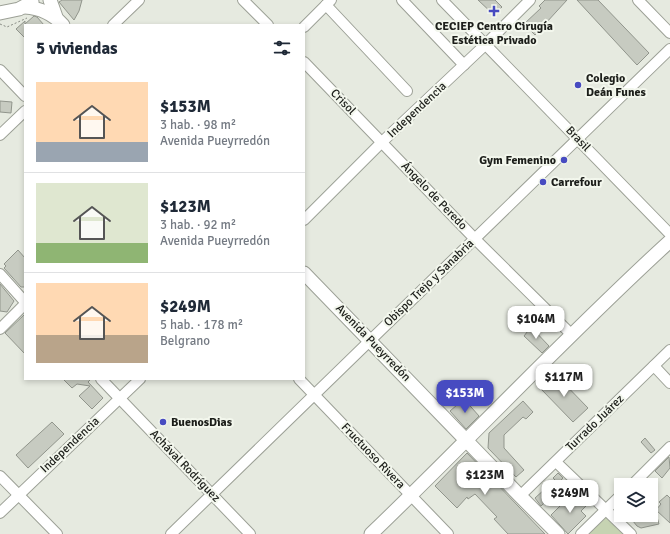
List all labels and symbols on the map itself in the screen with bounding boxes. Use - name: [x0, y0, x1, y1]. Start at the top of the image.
- marker: CECIEP Centro Cirugía Estética Privado: [488, 5, 500, 17]
- place label: CECIEP Centro Cirugía Estética Privado: [435, 19, 553, 48]
- place label: Colegio Deán Funes: [586, 71, 646, 100]
- street label: Independencia: [384, 79, 450, 141]
- marker: Colegio Deán Funes: [573, 80, 583, 90]
- street label: Crisol: [327, 86, 359, 118]
- street label: Brasil: [562, 123, 594, 155]
- place label: Gym Femenino: [479, 153, 556, 168]
- marker: Gym Femenino: [559, 155, 569, 165]
- street label: Ángelo de Peredo: [398, 159, 470, 233]
- place label: Carrefour: [551, 175, 602, 190]
- marker: Carrefour: [538, 177, 548, 187]
- street label: Obispo Trejo y Sanabria: [381, 236, 477, 330]
- street label: Avenida Pueyrredón: [332, 301, 414, 385]
- pin: $104M: [508, 306, 564, 340]
- pin: $117M: [536, 364, 592, 398]
- pin: $153M: [437, 380, 493, 414]
- street label: Turrado Juárez: [563, 392, 627, 454]
- street label: Independencia: [37, 414, 103, 476]
- place label: BuenosDias: [171, 415, 233, 430]
- marker: BuenosDias: [158, 417, 168, 427]
- street label: Fructuoso Rivera: [338, 420, 408, 492]
- street label: Achával Rodríguez: [147, 427, 223, 505]
- pin: $123M: [457, 462, 513, 496]
- pin: $249M: [542, 480, 598, 514]

